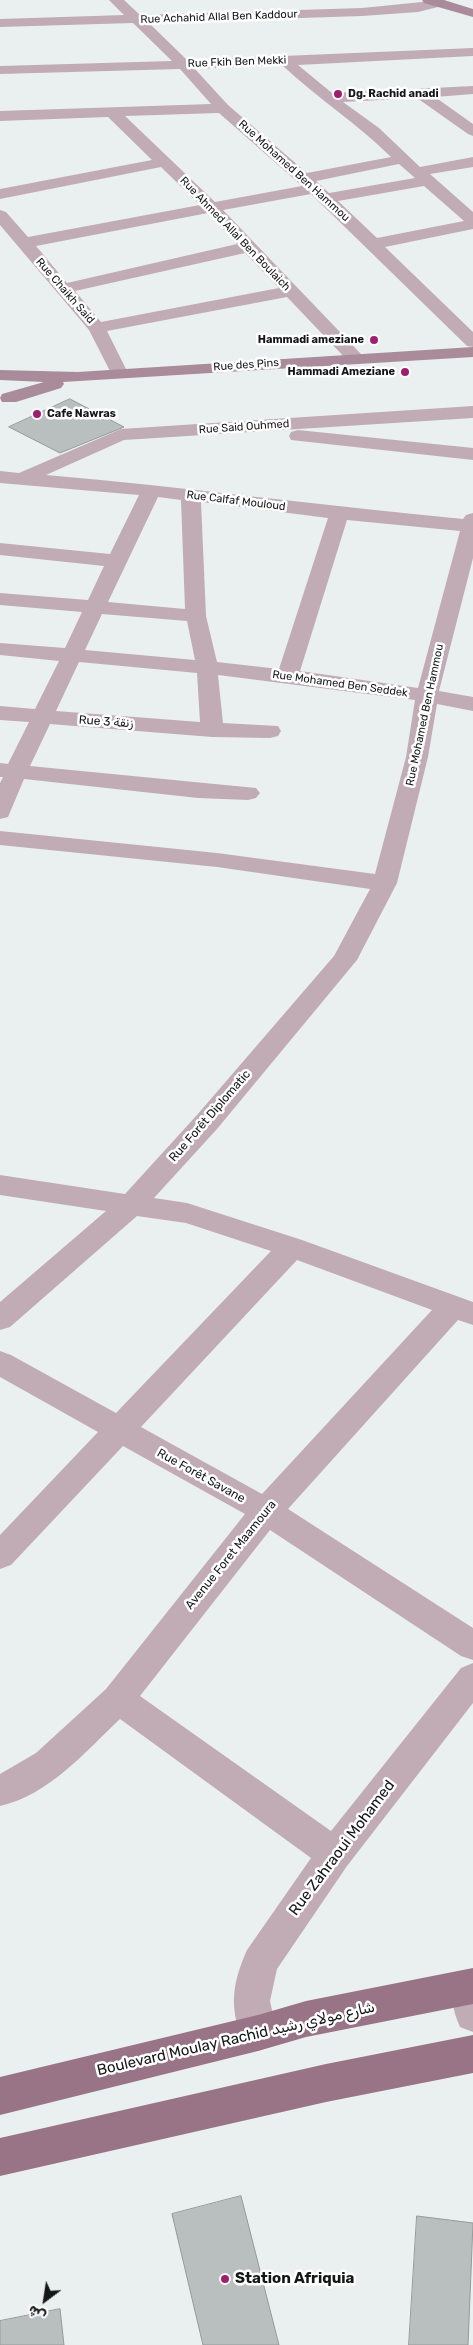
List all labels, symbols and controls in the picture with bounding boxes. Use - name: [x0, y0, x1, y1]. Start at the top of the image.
- street label: Rue Achahid Allal Ben Kaddour: [140, 8, 298, 26]
- street label: Rue Fkih Ben Mekki: [187, 54, 287, 70]
- place label: Dg. Rachid anadi: [348, 87, 439, 101]
- marker: Dg. Rachid anadi: [332, 88, 344, 100]
- street label: Rue Mohamed Ben Hammou: [236, 118, 352, 224]
- street label: Rue Ahmed Allal Ben Boulaich: [177, 174, 293, 294]
- street label: Rue Chaikh Said: [33, 255, 97, 327]
- place label: Hammadi ameziane: [258, 333, 364, 347]
- marker: Hammadi ameziane: [368, 334, 380, 346]
- street label: Rue des Pins: [213, 356, 279, 374]
- place label: Hammadi Ameziane: [287, 365, 395, 379]
- marker: Hammadi Ameziane: [399, 366, 411, 378]
- place label: Cafe Nawras: [47, 407, 116, 421]
- marker: Cafe Nawras: [31, 408, 43, 420]
- street label: Rue Said Ouhmed: [198, 417, 290, 437]
- street label: Rue Calfaf Mouloud: [186, 488, 286, 514]
- street label: Rue Mohamed Ben Hammou: [403, 643, 447, 787]
- street label: Rue Mohamed Ben Seddek: [272, 668, 408, 700]
- street label: Rue 3 زنقة: [78, 713, 134, 731]
- street label: Rue Forêt Diplomatic: [166, 1067, 254, 1165]
- street label: Rue Forêt Savane: [155, 1446, 247, 1506]
- street label: Avenue Foret Maamoura: [183, 1498, 279, 1612]
- street label: Rue Zahraoui Mohamed: [285, 1777, 399, 1919]
- street label: Boulevard Moulay Rachid شارع مولاي رشيد: [95, 1998, 377, 2080]
- place label: Station Afriquia: [235, 2270, 354, 2288]
- marker: Station Afriquia: [219, 2273, 231, 2285]
- north arrow: [20, 2275, 70, 2325]
- text: ش: [25, 2301, 49, 2325]

